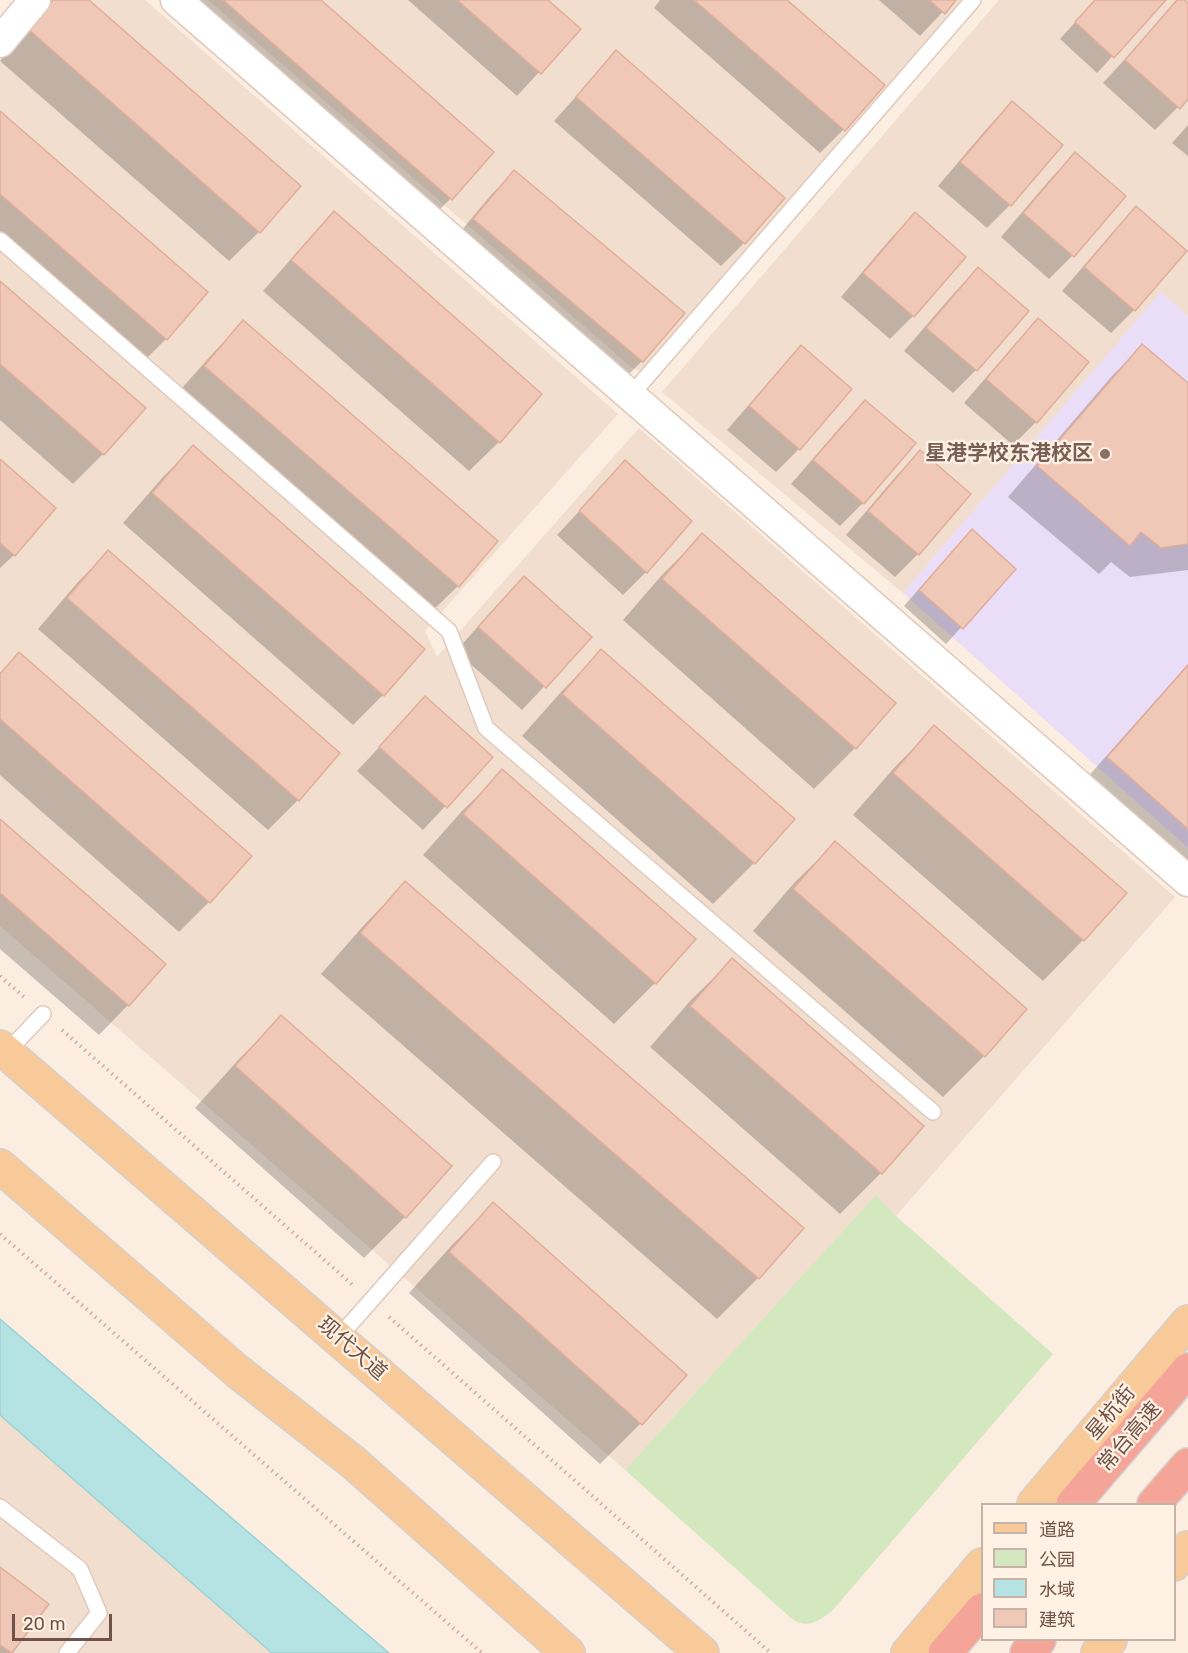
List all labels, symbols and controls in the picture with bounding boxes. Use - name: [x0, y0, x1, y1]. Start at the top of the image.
- place label: 星港学校东港校区: [925, 441, 1093, 467]
- marker: 星港学校东港校区: [1098, 447, 1112, 461]
- street label: 现代大道: [312, 1312, 392, 1386]
- street label: 星杭街: [1081, 1381, 1141, 1445]
- street label: 常台高速: [1093, 1397, 1167, 1477]
- legend: [981, 1503, 1176, 1641]
- text: 道路: [1039, 1519, 1075, 1541]
- text: 公园: [1039, 1549, 1075, 1571]
- text: 水域: [1039, 1579, 1075, 1601]
- scale bar: [15, 1602, 116, 1640]
- text: 建筑: [1039, 1609, 1075, 1631]
- text: 20 m: [23, 1613, 65, 1635]

